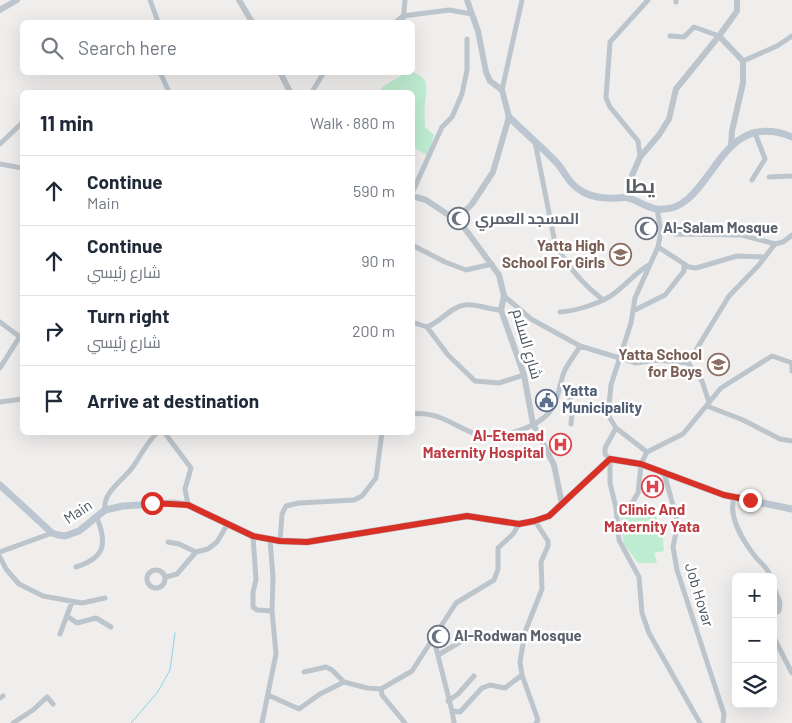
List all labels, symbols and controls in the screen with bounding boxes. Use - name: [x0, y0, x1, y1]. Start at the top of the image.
- search box: [20, 20, 415, 75]
- icon: search: [38, 34, 66, 62]
- text: Search here: [78, 36, 177, 59]
- text: 11 min: [40, 110, 94, 135]
- text: Walk · 880 m: [310, 113, 395, 132]
- text: Continue: [87, 170, 163, 193]
- district label: يطا: [625, 173, 655, 198]
- icon: ahead: [40, 177, 68, 205]
- text: 590 m: [353, 181, 395, 200]
- text: Main: [87, 193, 119, 212]
- mosque icon: المسجد العمري: [447, 207, 471, 231]
- place label: المسجد العمري: [475, 209, 579, 231]
- mosque icon: Al-Salam Mosque: [635, 216, 659, 240]
- place label: Al-Salam Mosque: [663, 218, 778, 236]
- text: Continue: [87, 234, 163, 257]
- place label: Yatta High School For Girls: [502, 236, 605, 271]
- school or university icon: Yatta High School For Girls: [609, 243, 633, 267]
- icon: ahead: [40, 247, 68, 275]
- text: 90 m: [361, 251, 395, 270]
- text: شارع رئيسي: [87, 262, 161, 281]
- text: Turn right: [87, 304, 169, 327]
- street label: شارع السلام: [506, 306, 547, 382]
- icon: right: [40, 317, 68, 345]
- text: 200 m: [352, 321, 395, 340]
- text: شارع رئيسي: [87, 332, 161, 351]
- place label: Yatta School for Boys: [618, 345, 702, 380]
- school or university icon: Yatta School for Boys: [706, 352, 730, 376]
- place label: Yatta Municipality: [562, 381, 642, 416]
- icon: arrive: [40, 387, 68, 415]
- public building icon: Yatta Municipality: [534, 388, 558, 412]
- text: Arrive at destination: [87, 389, 259, 412]
- place label: Al-Etemad Maternity Hospital: [423, 426, 544, 461]
- hospital icon: Al-Etemad Maternity Hospital: [548, 433, 572, 457]
- hospital icon: Clinic And Maternity Yata: [640, 475, 664, 499]
- route end: [739, 489, 762, 512]
- route start: [141, 492, 164, 515]
- street label: Main: [60, 495, 95, 527]
- place label: Clinic And Maternity Yata: [604, 500, 700, 535]
- street label: Job Hovar: [682, 561, 718, 629]
- map controls: [732, 573, 777, 708]
- button: +: [732, 573, 777, 618]
- button: −: [732, 618, 777, 663]
- mosque icon: Al-Rodwan Mosque: [426, 624, 450, 648]
- place label: Al-Rodwan Mosque: [454, 626, 582, 644]
- button: layers: [732, 663, 777, 708]

